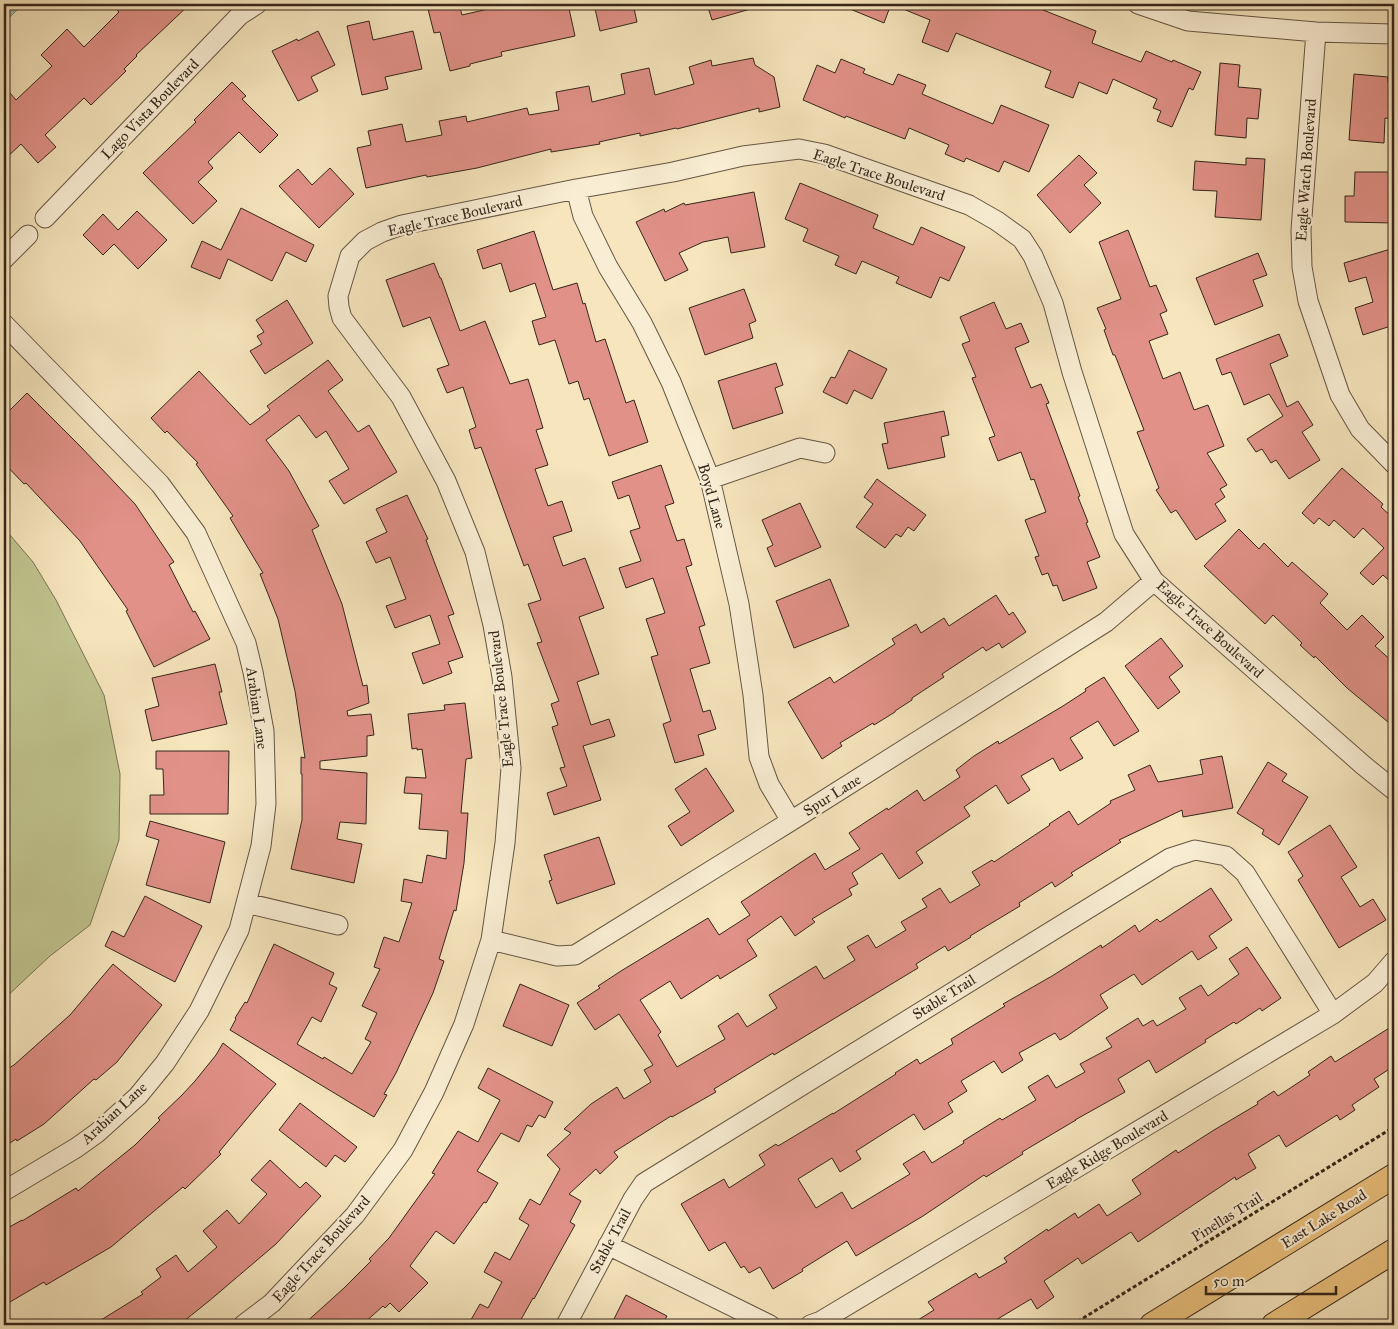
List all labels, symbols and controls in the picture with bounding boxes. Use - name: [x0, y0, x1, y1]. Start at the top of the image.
- street label: Lago Vista Boulevard: [97, 55, 203, 163]
- street label: Eagle Watch Boulevard: [1292, 98, 1320, 242]
- street label: Eagle Trace Boulevard: [811, 145, 948, 205]
- street label: Eagle Trace Boulevard: [386, 192, 525, 240]
- street label: Boyd Lane: [694, 461, 730, 531]
- street label: Eagle Trace Boulevard: [1153, 576, 1267, 682]
- street label: Eagle Trace Boulevard: [485, 629, 517, 768]
- street label: Arabian Lane: [242, 665, 272, 750]
- street label: Spur Lane: [800, 770, 864, 820]
- street label: Stable Trail: [909, 970, 980, 1023]
- street label: Arabian Lane: [77, 1078, 150, 1149]
- street label: Eagle Ridge Boulevard: [1043, 1106, 1171, 1193]
- street label: East Lake Road: [1278, 1185, 1370, 1252]
- street label: Pinellas Trail: [1188, 1188, 1267, 1246]
- street label: Eagle Trace Boulevard: [268, 1192, 374, 1306]
- street label: Stable Trail: [585, 1205, 635, 1277]
- scale bar: [1206, 1264, 1336, 1296]
- text: 50 m: [1213, 1272, 1245, 1290]

